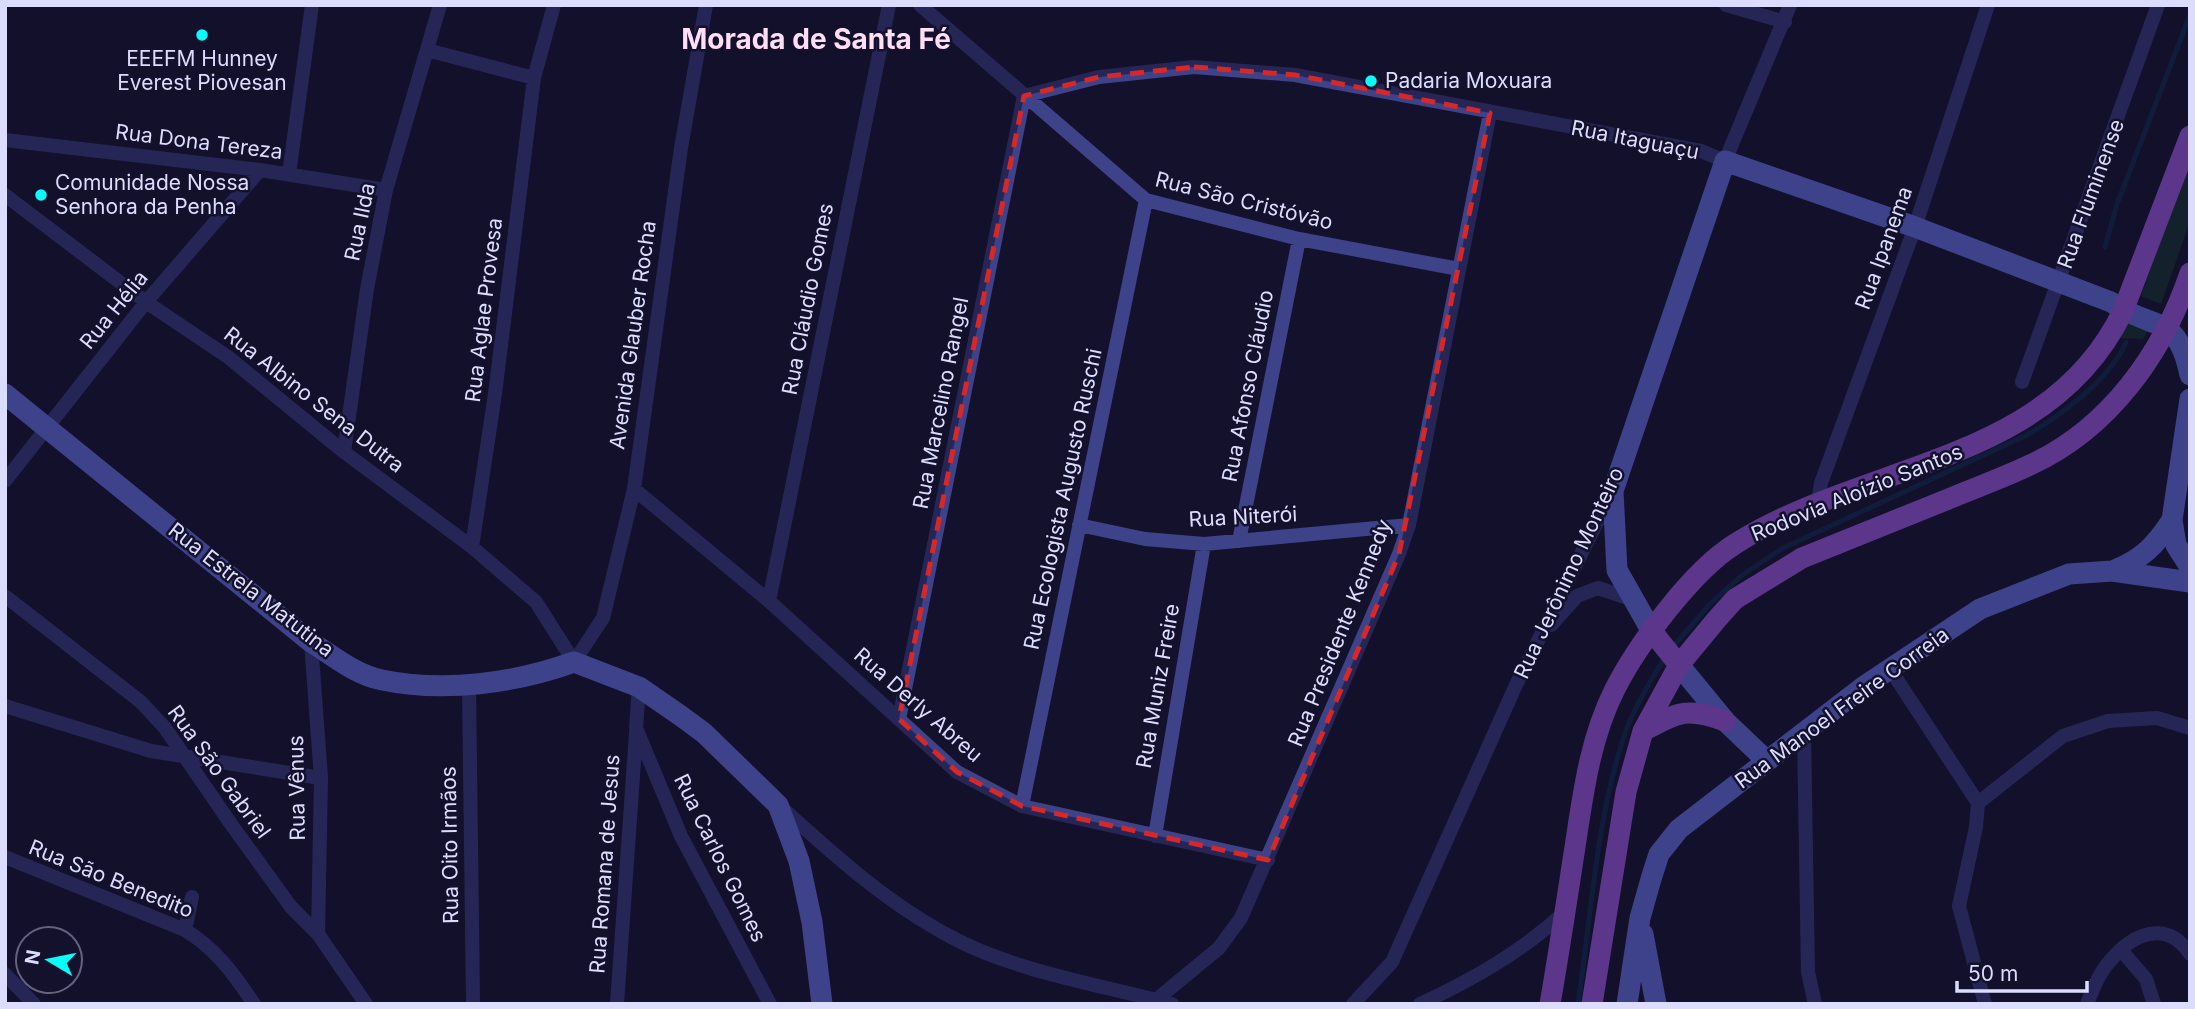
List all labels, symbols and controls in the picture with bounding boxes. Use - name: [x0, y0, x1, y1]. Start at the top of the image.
- district label: Morada de Santa Fé: [681, 22, 951, 56]
- marker: EEEFM Hunney Everest Piovesan: [194, 27, 210, 43]
- place label: EEEFM Hunney Everest Piovesan: [117, 46, 287, 95]
- place label: Padaria Moxuara: [1385, 68, 1552, 93]
- marker: Padaria Moxuara: [1363, 73, 1379, 89]
- street label: Rua Itaguaçu: [1569, 115, 1701, 164]
- street label: Rua Fluminense: [2052, 116, 2129, 272]
- street label: Rua Dona Tereza: [114, 119, 284, 164]
- street label: Rua São Cristóvão: [1153, 166, 1335, 235]
- place label: Comunidade Nossa Senhora da Penha: [55, 170, 249, 219]
- street label: Rua Ilda: [339, 181, 380, 263]
- street label: Rua Ipanema: [1850, 183, 1917, 313]
- marker: Comunidade Nossa Senhora da Penha: [33, 187, 49, 203]
- street label: Rua Cláudio Gomes: [777, 201, 838, 397]
- street label: Rua Aglae Provesa: [460, 216, 507, 404]
- street label: Avenida Glauber Rocha: [604, 219, 661, 451]
- street label: Rua Hélia: [74, 266, 153, 354]
- street label: Rua Afonso Cláudio: [1217, 288, 1278, 484]
- street label: Rua Marcelino Rangel: [908, 295, 973, 511]
- street label: Rua Albino Sena Dutra: [219, 321, 409, 478]
- street label: Rua Ecologista Augusto Ruschi: [1018, 346, 1107, 652]
- street label: Rodovia Aloízio Santos: [1747, 439, 1966, 546]
- street label: Rua Jerônimo Monteiro: [1509, 463, 1629, 683]
- street label: Rua Niterói: [1188, 501, 1298, 532]
- street label: Rua Presidente Kennedy: [1282, 515, 1397, 750]
- street label: Rua Estrela Matutina: [164, 517, 339, 662]
- street label: Rua Muniz Freire: [1131, 602, 1184, 770]
- street label: Rua Manoel Freire Correia: [1730, 622, 1953, 793]
- street label: Rua Derly Abreu: [849, 642, 988, 767]
- street label: Rua São Gabriel: [163, 700, 276, 843]
- street label: Rua Vênus: [283, 735, 310, 841]
- street label: Rua Romana de Jesus: [584, 754, 625, 974]
- street label: Rua Oito Irmãos: [436, 766, 463, 924]
- street label: Rua Carlos Gomes: [669, 770, 772, 946]
- street label: Rua São Benedito: [25, 834, 197, 923]
- north arrow: [14, 925, 84, 995]
- text: N: [20, 948, 45, 966]
- scale bar: [1957, 950, 2086, 994]
- text: 50 m: [1968, 961, 2018, 986]

